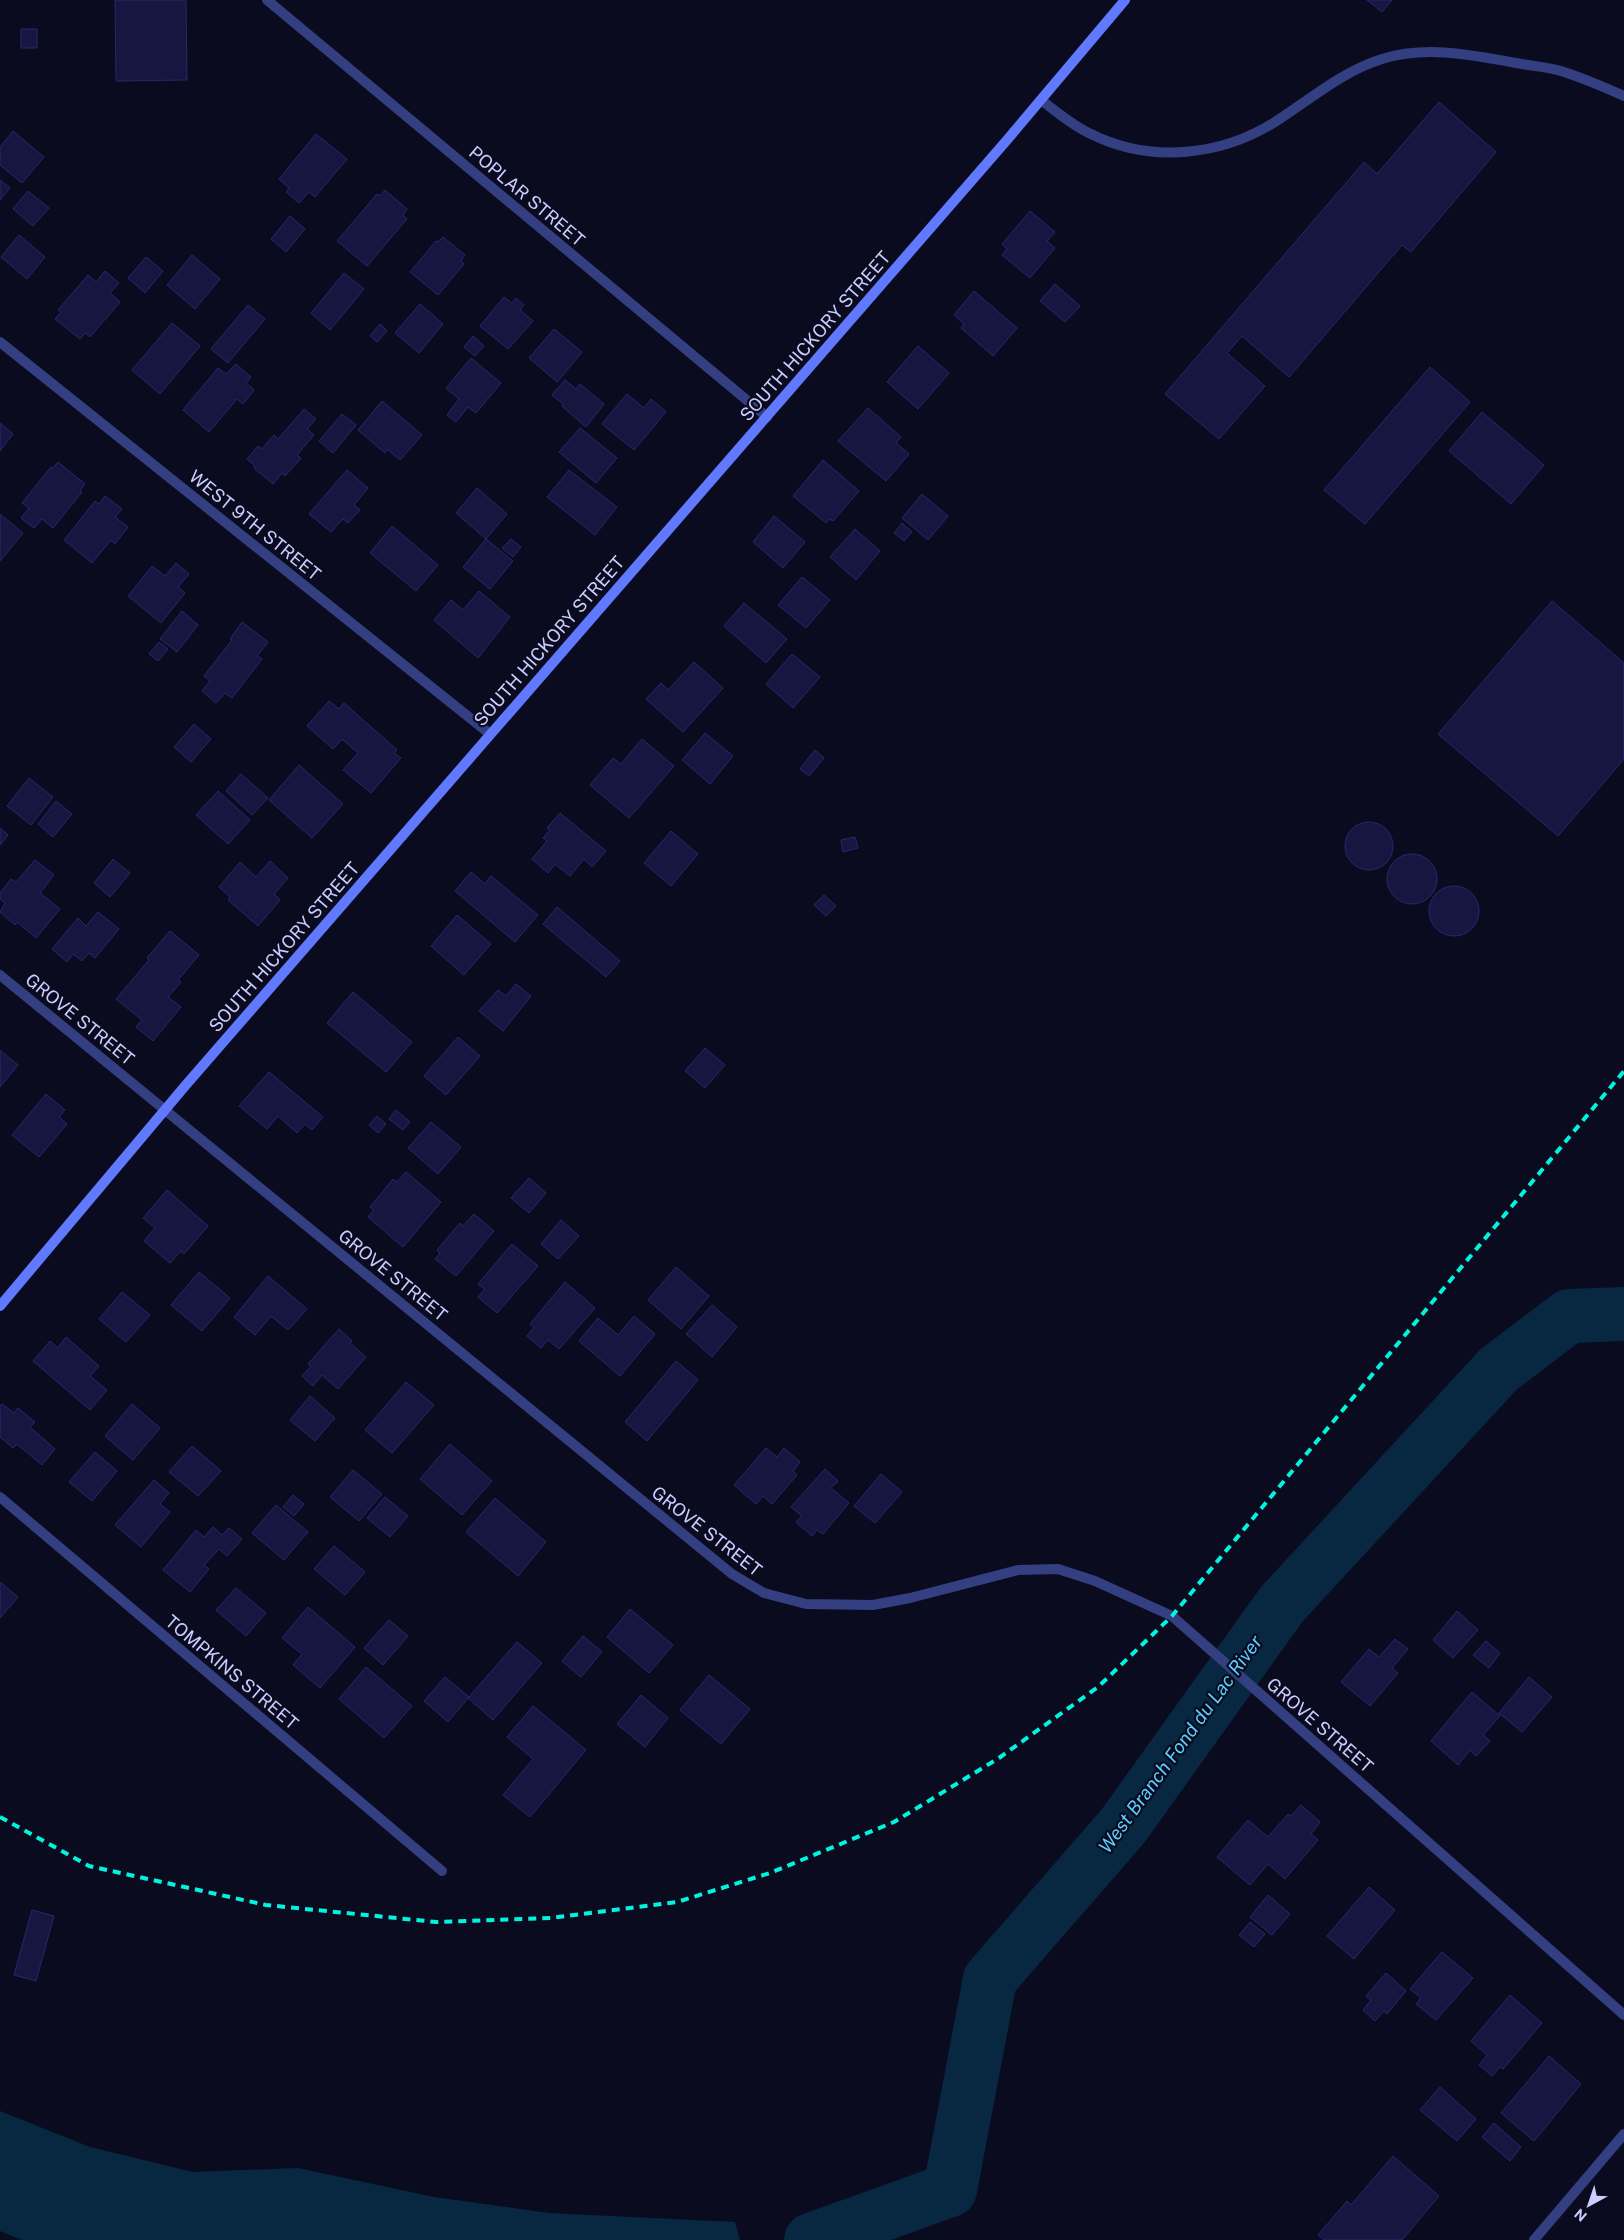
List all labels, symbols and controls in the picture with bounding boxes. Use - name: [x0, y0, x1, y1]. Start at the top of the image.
- street label: POPLAR STREET: [465, 142, 589, 251]
- street label: SOUTH HICKORY STREET: [736, 247, 895, 425]
- street label: WEST 9TH STREET: [185, 465, 325, 585]
- street label: SOUTH HICKORY STREET: [470, 552, 629, 730]
- street label: SOUTH HICKORY STREET: [205, 858, 364, 1036]
- street label: GROVE STREET: [21, 969, 139, 1069]
- street label: GROVE STREET: [334, 1225, 452, 1325]
- street label: GROVE STREET: [648, 1482, 766, 1581]
- street label: TOMPKINS STREET: [161, 1610, 303, 1734]
- water label: West Branch Fond du Lac River: [1094, 1630, 1267, 1857]
- street label: GROVE STREET: [1263, 1673, 1378, 1777]
- north arrow: [1564, 2180, 1614, 2230]
- text: N: [1571, 2205, 1590, 2225]

